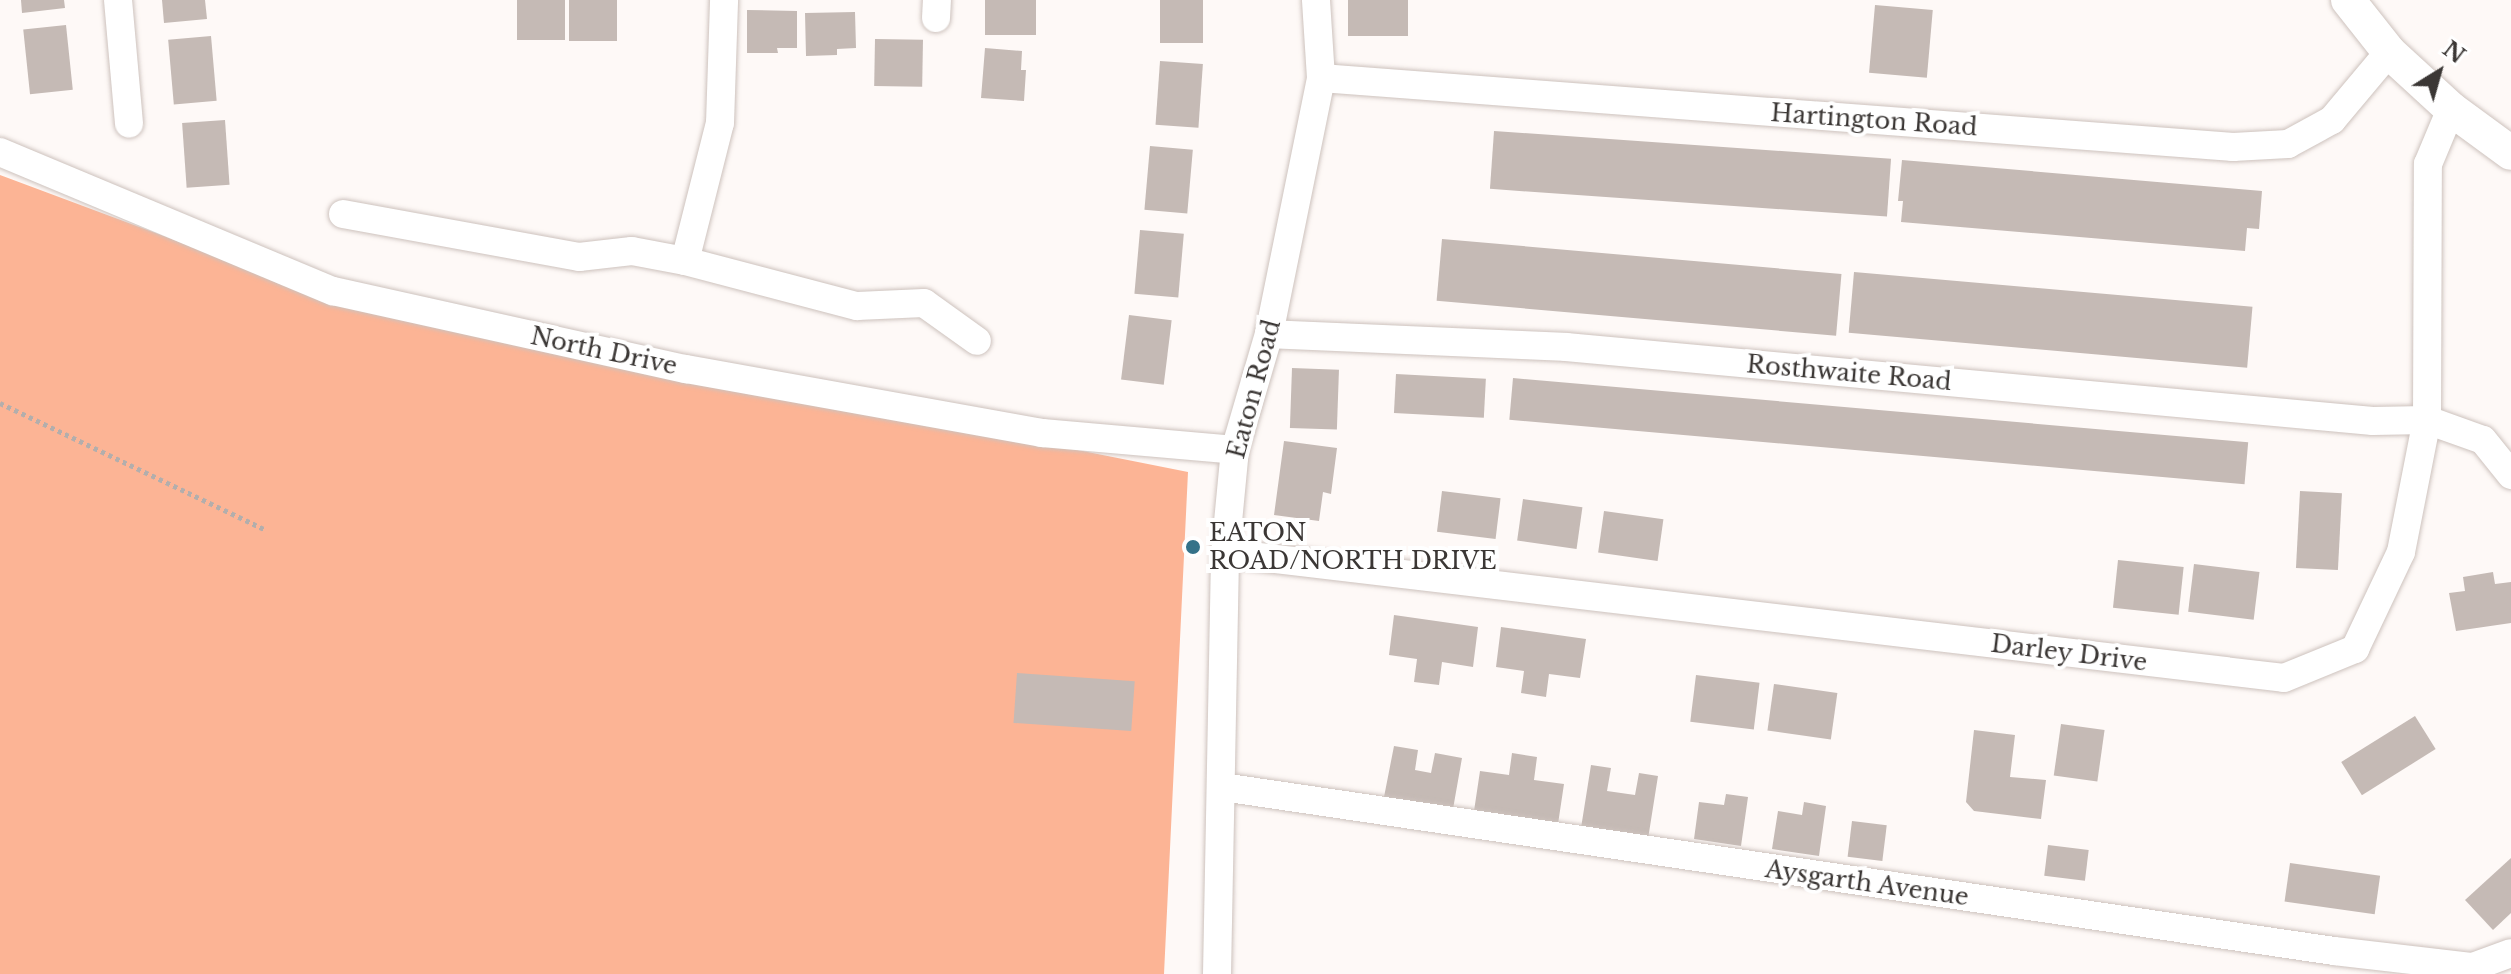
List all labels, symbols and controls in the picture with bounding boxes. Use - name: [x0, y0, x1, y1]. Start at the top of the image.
- north arrow: [2399, 32, 2479, 112]
- text: N: [2437, 35, 2470, 69]
- street label: Hartington Road: [1770, 98, 1978, 142]
- street label: Eaton Road: [1222, 316, 1286, 462]
- street label: North Drive: [528, 321, 680, 381]
- street label: Rosthwaite Road: [1745, 350, 1953, 396]
- place label: EATON ROAD/NORTH DRIVE: [1209, 519, 1497, 575]
- marker: EATON ROAD/NORTH DRIVE: [1184, 538, 1202, 556]
- street label: Darley Drive: [1989, 629, 2149, 677]
- street label: Aysgarth Avenue: [1763, 854, 1971, 912]

